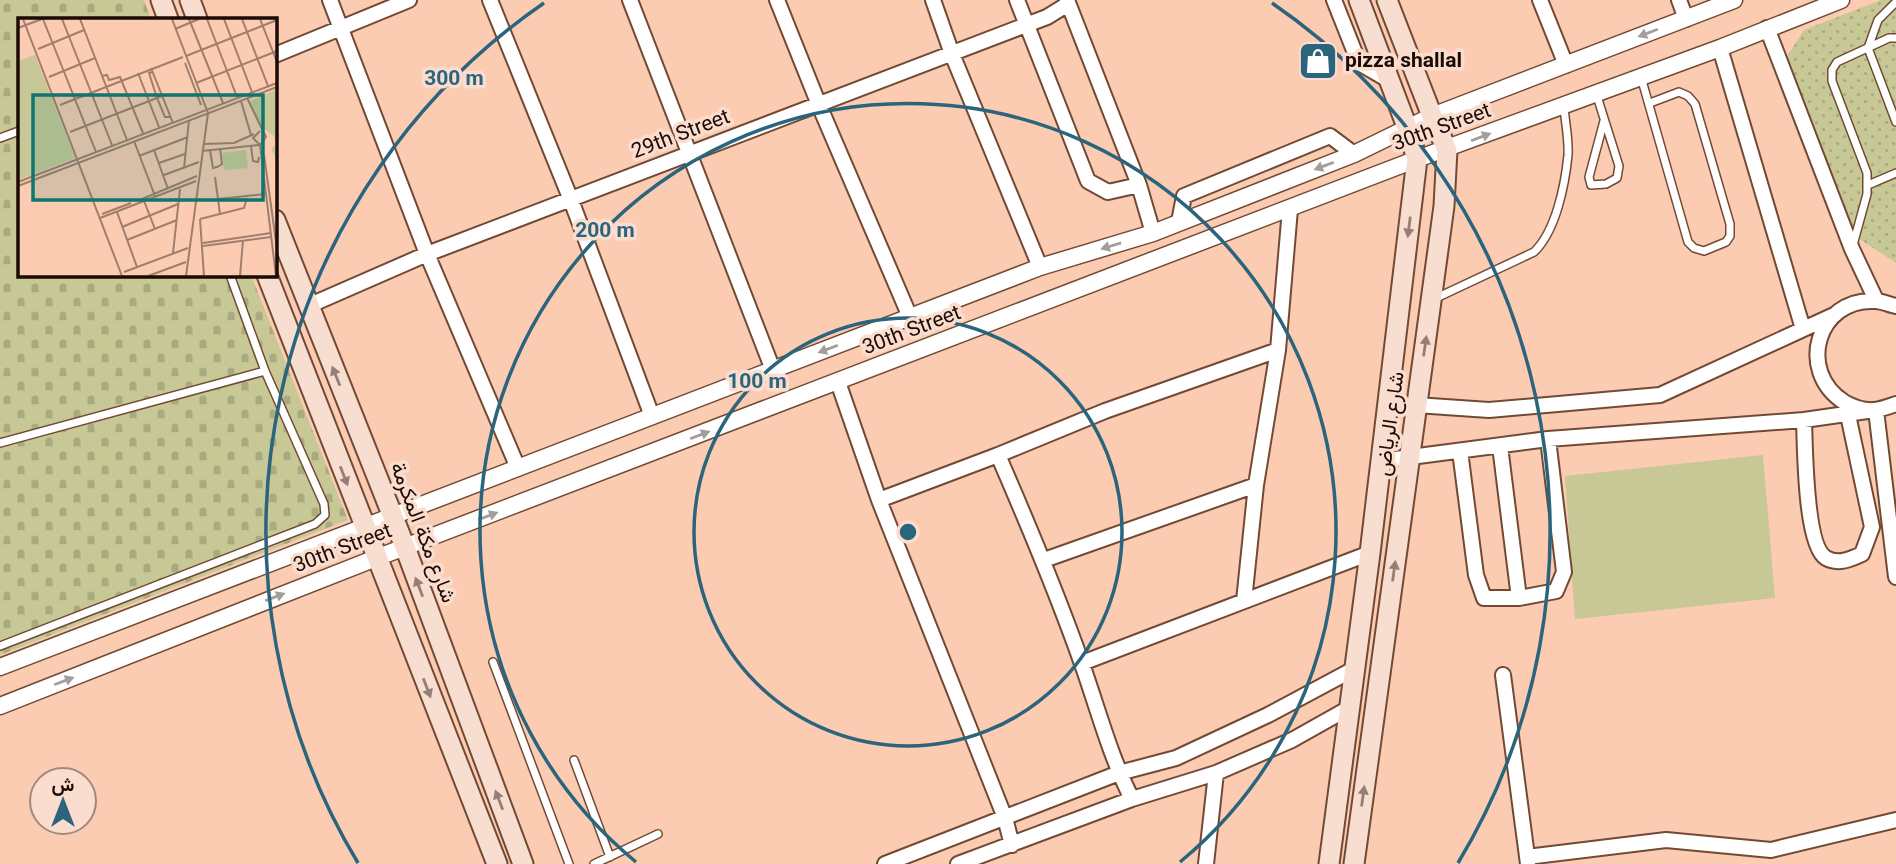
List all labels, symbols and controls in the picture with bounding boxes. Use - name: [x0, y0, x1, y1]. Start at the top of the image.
- inset map: [18, 18, 276, 276]
- one-way arrow: [1637, 28, 1658, 39]
- shop icon: pizza shallal: [1297, 40, 1339, 82]
- place label: pizza shallal: [1345, 45, 1462, 78]
- text: 300 m: [424, 63, 484, 96]
- street label: 30th Street: [1388, 95, 1496, 161]
- street label: 29th Street: [627, 101, 735, 169]
- one-way arrow: [1471, 131, 1492, 142]
- one-way arrow: [1313, 160, 1334, 171]
- text: 200 m: [575, 215, 635, 248]
- one-way arrow: [1403, 216, 1414, 238]
- one-way arrow: [1100, 241, 1121, 251]
- street label: 30th Street: [858, 297, 966, 365]
- one-way arrow: [1419, 334, 1430, 356]
- one-way arrow: [818, 343, 839, 354]
- one-way arrow: [330, 365, 341, 386]
- text: 100 m: [727, 366, 787, 399]
- street label: شارع الرياض: [1367, 370, 1415, 478]
- one-way arrow: [690, 429, 711, 440]
- street label: شارع مكة المكرمة: [380, 458, 464, 608]
- one-way arrow: [339, 465, 350, 486]
- one-way arrow: [477, 510, 498, 521]
- street label: 30th Street: [289, 515, 397, 583]
- centre of rings: [896, 520, 920, 544]
- one-way arrow: [1388, 560, 1399, 582]
- one-way arrow: [414, 577, 425, 598]
- one-way arrow: [265, 592, 286, 603]
- one-way arrow: [53, 675, 74, 686]
- one-way arrow: [421, 677, 432, 698]
- north arrow: [28, 766, 98, 836]
- text: ش: [52, 772, 75, 801]
- one-way arrow: [1358, 785, 1369, 807]
- one-way arrow: [494, 790, 505, 811]

